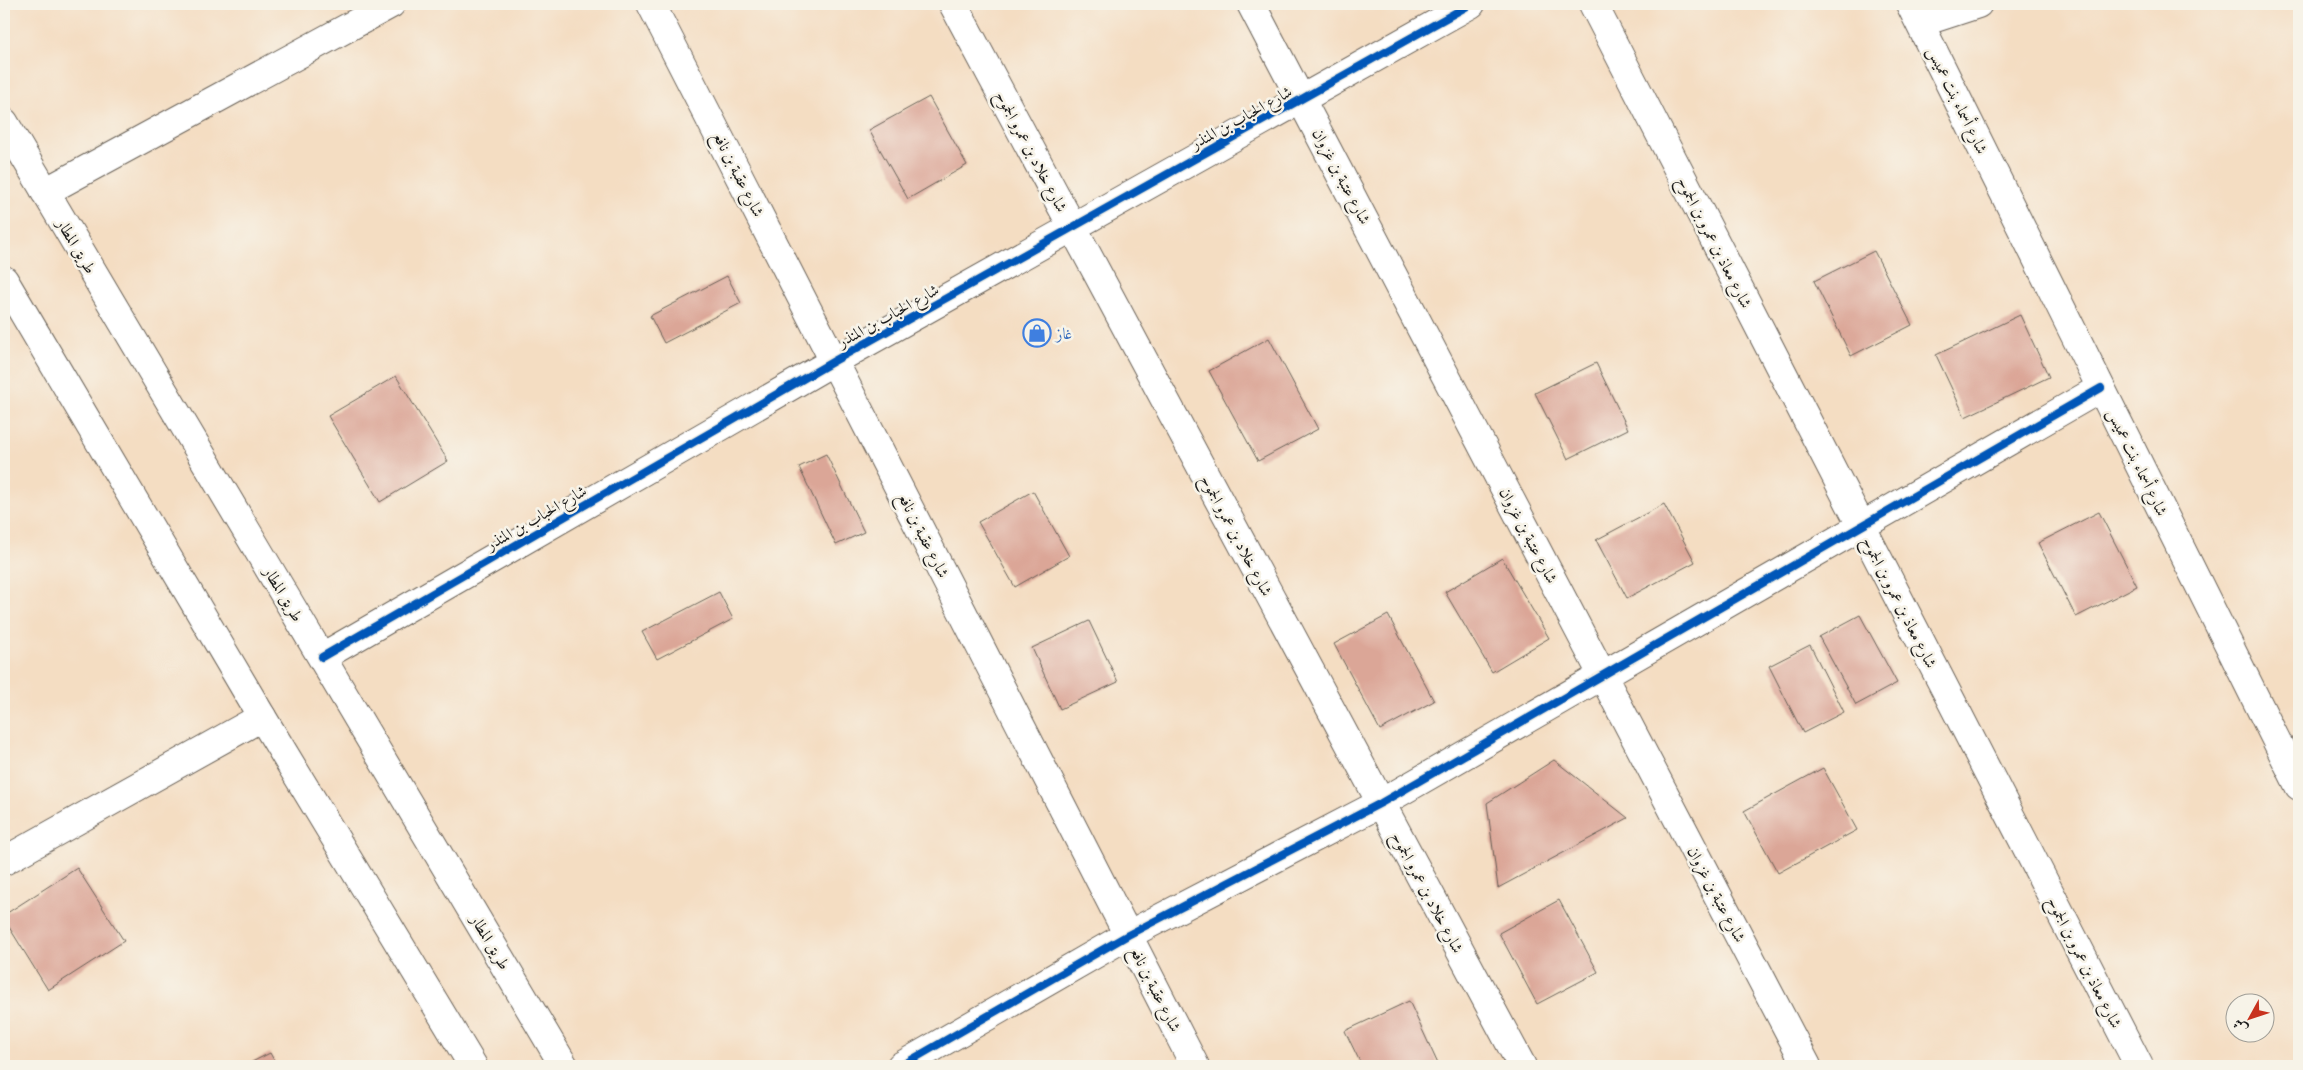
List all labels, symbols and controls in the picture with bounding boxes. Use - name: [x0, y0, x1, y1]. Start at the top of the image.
- street label: شارع أسماء بنت عميس: [1920, 43, 1994, 159]
- street label: شارع الحباب بن المنذر: [1185, 82, 1297, 158]
- street label: شارع خلاد بن عمرو الجموح: [987, 87, 1072, 217]
- street label: شارع عتبة بن غزوان: [1305, 125, 1375, 229]
- street label: شارع عقبة بن نافع: [704, 128, 768, 223]
- street label: شارع معاذ بن عمرو بن الجموح: [1669, 173, 1756, 313]
- street label: طريق المطار: [51, 214, 100, 278]
- street label: شارع الحباب بن المنذر: [832, 280, 944, 356]
- shop icon: غاز: [1022, 318, 1052, 348]
- place label: غاز: [1054, 324, 1072, 343]
- street label: شارع أسماء بنت عميس: [2100, 405, 2174, 521]
- street label: شارع خلاد بن عمرو الجموح: [1192, 471, 1277, 601]
- street label: شارع الحباب بن المنذر: [481, 481, 592, 558]
- street label: شارع عتبة بن غزوان: [1492, 484, 1562, 588]
- street label: شارع عقبة بن نافع: [889, 489, 953, 584]
- street label: شارع معاذ بن عمرو بن الجموح: [1854, 533, 1941, 673]
- street label: طريق المطار: [258, 562, 307, 626]
- street label: شارع خلاد بن عمرو الجموح: [1383, 828, 1468, 958]
- street label: شارع عتبة بن غزوان: [1680, 843, 1750, 947]
- street label: شارع معاذ بن عمرو بن الجموح: [2039, 893, 2126, 1033]
- street label: طريق المطار: [465, 910, 514, 974]
- street label: شارع عقبة بن نافع: [1121, 943, 1185, 1038]
- north arrow: [2226, 992, 2276, 1042]
- text: ش: [2229, 1015, 2251, 1037]

